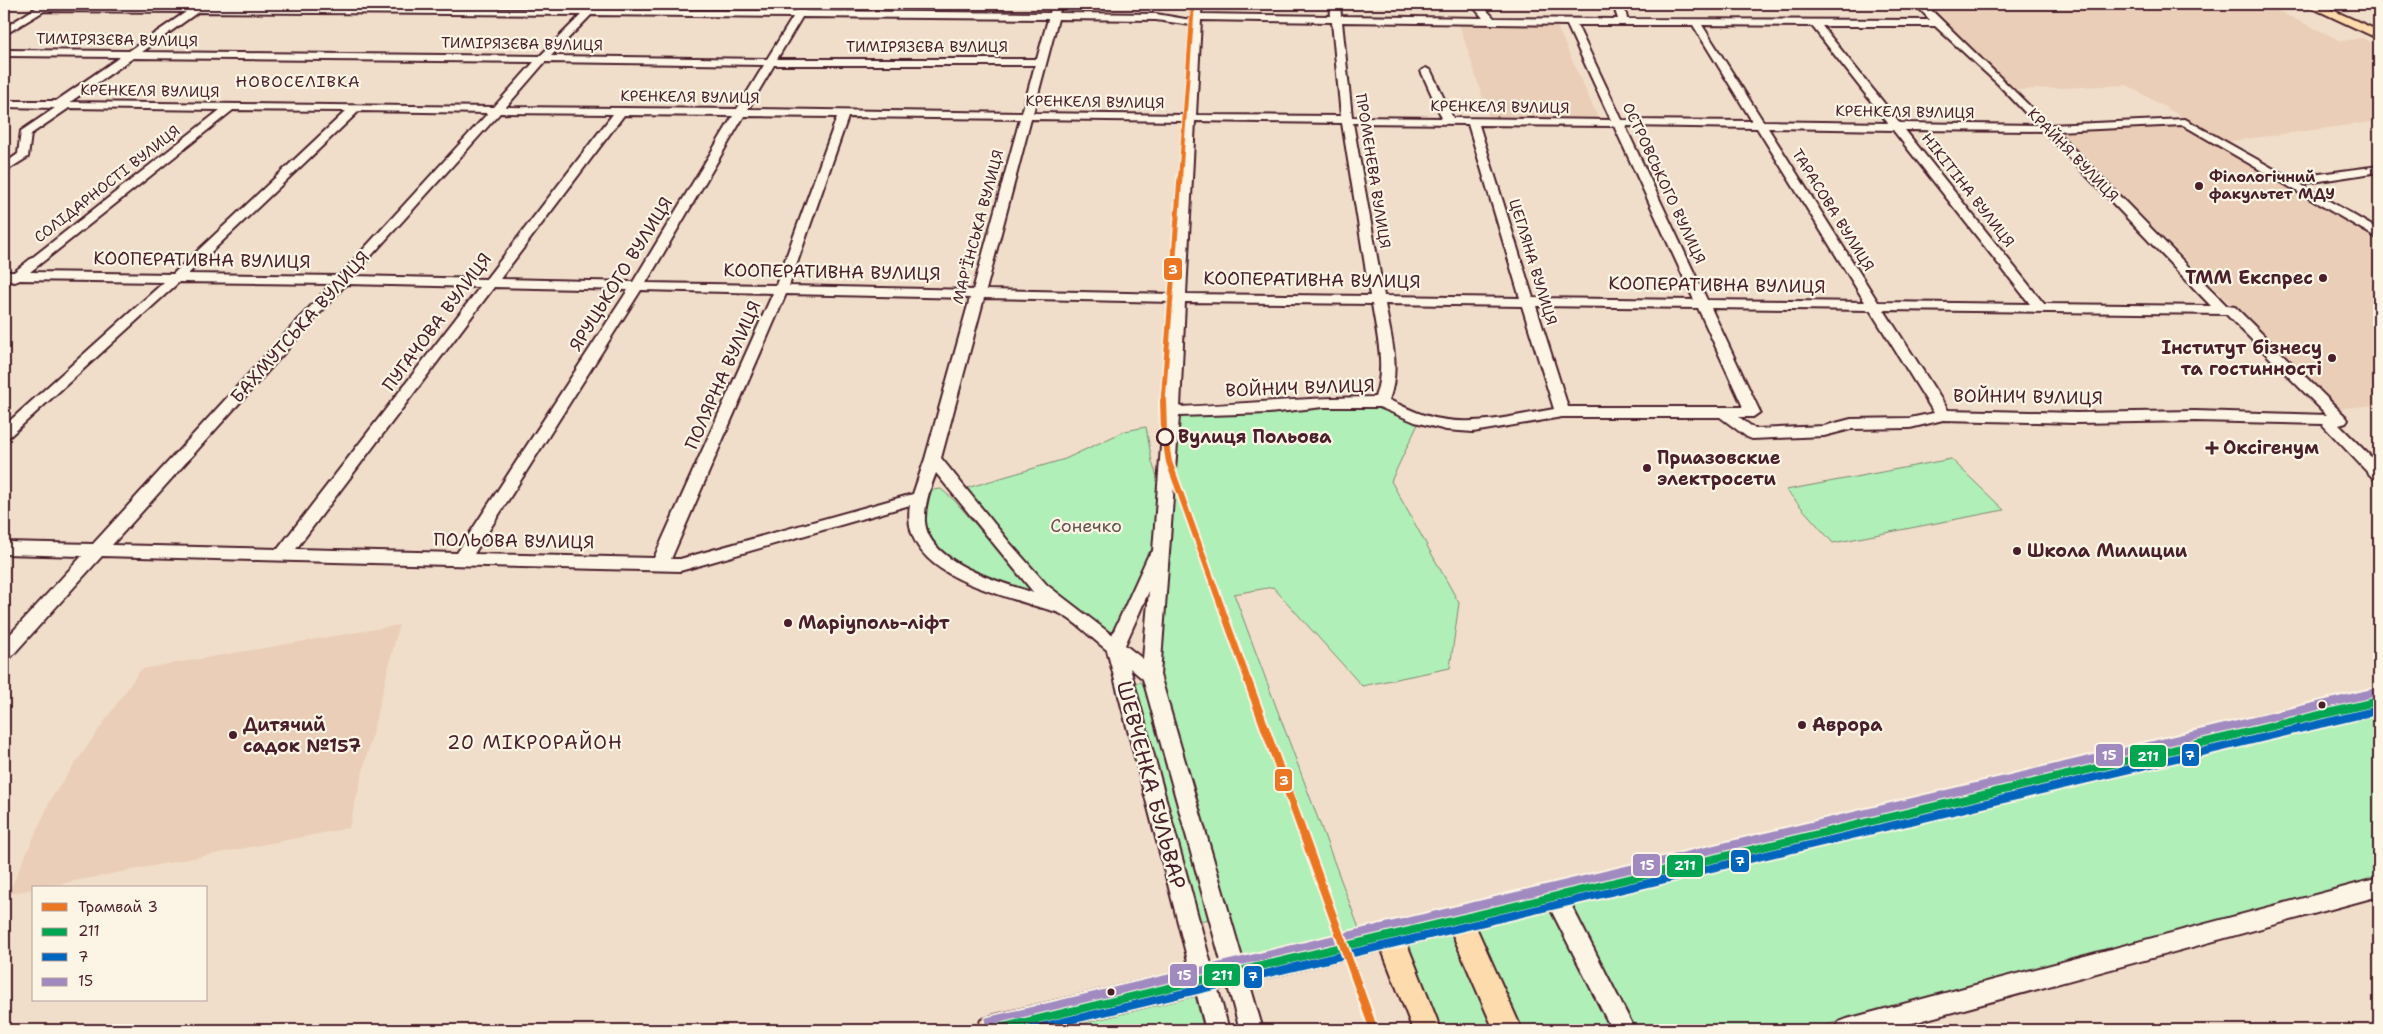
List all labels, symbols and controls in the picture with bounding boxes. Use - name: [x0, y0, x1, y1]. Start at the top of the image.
- street label: ТИМІРЯЗЄВА ВУЛИЦЯ: [36, 29, 198, 51]
- street label: ТИМІРЯЗЄВА ВУЛИЦЯ: [441, 33, 603, 55]
- street label: ТИМІРЯЗЄВА ВУЛИЦЯ: [846, 37, 1008, 57]
- district label: НОВОСЕЛІВКА: [235, 71, 361, 92]
- street label: КРЕНКЕЛЯ ВУЛИЦЯ: [80, 80, 220, 102]
- street label: КРЕНКЕЛЯ ВУЛИЦЯ: [620, 86, 760, 108]
- street label: КРЕНКЕЛЯ ВУЛИЦЯ: [1025, 91, 1165, 113]
- street label: ПРОМЕНЕВА ВУЛИЦЯ: [1351, 92, 1395, 250]
- street label: КРЕНКЕЛЯ ВУЛИЦЯ: [1430, 96, 1570, 118]
- street label: ОСТРОВСЬКОГО ВУЛИЦЯ: [1618, 99, 1710, 267]
- street label: КРЕНКЕЛЯ ВУЛИЦЯ: [1835, 101, 1975, 123]
- street label: КРАЙНЯ ВУЛИЦЯ: [2023, 103, 2124, 206]
- street label: СОЛІДАРНОСТІ ВУЛИЦЯ: [30, 121, 184, 247]
- street label: НІКІТІНА ВУЛИЦЯ: [1917, 129, 2019, 251]
- street label: ТАРАСОВА ВУЛИЦЯ: [1787, 145, 1879, 275]
- street label: МАР'ЇНСЬКА ВУЛИЦЯ: [948, 148, 1008, 306]
- place label: Філологічний факультет МДУ: [2209, 167, 2335, 204]
- marker: Філологічний факультет МДУ: [2193, 180, 2205, 192]
- street label: ЯРУЦЬКОГО ВУЛИЦЯ: [564, 192, 678, 356]
- street label: ЦЕГЛЯНА ВУЛИЦЯ: [1504, 196, 1562, 328]
- street label: КООПЕРАТИВНА ВУЛИЦЯ: [93, 246, 311, 274]
- street label: БАХМУТСЬКА ВУЛИЦЯ: [225, 246, 375, 408]
- street label: ПУГАЧОВА ВУЛИЦЯ: [377, 248, 497, 396]
- line badge: 3: [1163, 257, 1183, 281]
- street label: КООПЕРАТИВНА ВУЛИЦЯ: [723, 258, 941, 286]
- text: 3: [1168, 260, 1178, 278]
- street label: КООПЕРАТИВНА ВУЛИЦЯ: [1203, 266, 1421, 294]
- place label: ТММ Експрес: [2185, 266, 2313, 290]
- street label: КООПЕРАТИВНА ВУЛИЦЯ: [1608, 271, 1826, 299]
- marker: ТММ Експрес: [2317, 272, 2329, 284]
- street label: ПОЛЯРНА ВУЛИЦЯ: [679, 297, 767, 453]
- place label: Інститут бізнесу та гостинності: [2161, 336, 2322, 381]
- marker: Інститут бізнесу та гостинності: [2326, 352, 2338, 364]
- street label: ВОЙНИЧ ВУЛИЦЯ: [1225, 373, 1375, 403]
- street label: ВОЙНИЧ ВУЛИЦЯ: [1953, 384, 2103, 410]
- place label: Вулиця Польова: [1178, 425, 1332, 449]
- marker: Вулиця Польова: [1156, 428, 1174, 446]
- place label: Оксігенум: [2223, 436, 2319, 460]
- marker: Оксігенум: [2205, 441, 2219, 455]
- place label: Приазовские электросети: [1657, 446, 1781, 491]
- marker: Приазовские электросети: [1641, 462, 1653, 474]
- park label: Сонечко: [1050, 514, 1122, 538]
- street label: ПОЛЬОВА ВУЛИЦЯ: [433, 528, 595, 554]
- place label: Школа Милиции: [2027, 539, 2188, 563]
- marker: Школа Милиции: [2011, 545, 2023, 557]
- place label: Маріуполь-ліфт: [798, 611, 950, 635]
- marker: Маріуполь-ліфт: [782, 617, 794, 629]
- street label: ШЕВЧЕНКА БУЛЬВАР: [1110, 678, 1192, 892]
- unlabelled marker: [2317, 700, 2327, 710]
- place label: Дитячий садок №157: [243, 713, 361, 758]
- place label: Аврора: [1812, 713, 1883, 737]
- marker: Аврора: [1796, 719, 1808, 731]
- marker: Дитячий садок №157: [227, 729, 239, 741]
- district label: 20 МІКРОРАЙОН: [447, 730, 623, 755]
- line badge: 15: [2095, 743, 2124, 767]
- line badge: 7: [2181, 743, 2200, 767]
- line badge: 211: [2129, 744, 2167, 768]
- text: 15: [2101, 746, 2117, 764]
- text: 7: [2185, 746, 2195, 764]
- text: 211: [2137, 747, 2159, 765]
- line badge: 3: [1274, 768, 1293, 792]
- text: 3: [1279, 771, 1289, 789]
- line badge: 7: [1730, 849, 1750, 873]
- text: 7: [1735, 852, 1745, 870]
- line badge: 15: [1632, 853, 1661, 877]
- line badge: 211: [1666, 854, 1704, 878]
- text: 15: [1639, 856, 1655, 874]
- text: 211: [1674, 856, 1696, 874]
- legend: [32, 886, 208, 1002]
- text: Трамвай 3: [78, 897, 158, 917]
- text: 211: [78, 921, 100, 941]
- text: 7: [78, 947, 89, 967]
- line badge: 15: [1169, 963, 1198, 987]
- line badge: 211: [1203, 963, 1241, 987]
- line badge: 7: [1243, 965, 1263, 989]
- text: 15: [1176, 966, 1192, 984]
- text: 211: [1211, 966, 1233, 984]
- text: 7: [1248, 967, 1258, 985]
- text: 15: [78, 971, 93, 991]
- unlabelled marker: [1106, 987, 1116, 997]

